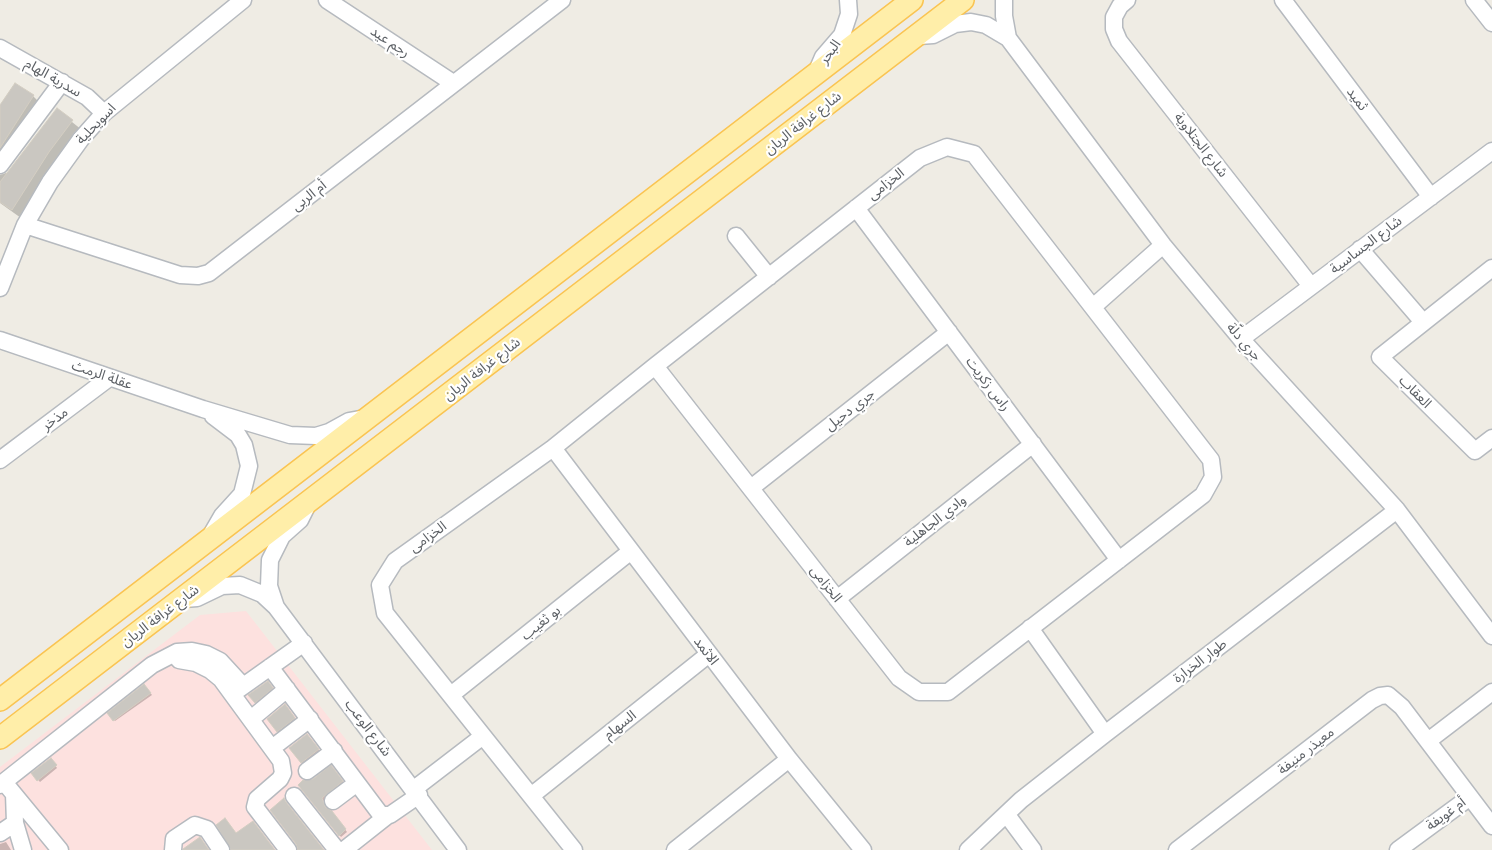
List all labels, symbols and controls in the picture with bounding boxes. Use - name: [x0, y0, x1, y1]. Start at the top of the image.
- street label: رجم عيد: [367, 23, 413, 61]
- street label: البحر: [815, 36, 845, 68]
- street label: سدرية الهام: [22, 55, 84, 101]
- street label: ثميد: [1343, 84, 1371, 114]
- street label: شارع غرافة الريان: [761, 88, 845, 158]
- street label: اسويحلية: [73, 100, 119, 148]
- street label: شارع الجتلاوية: [1170, 109, 1232, 181]
- street label: الخزامى: [864, 164, 908, 204]
- street label: أم الربى: [288, 177, 330, 215]
- street label: شارع الجساسية: [1327, 212, 1405, 278]
- street label: جري دلّة: [1223, 319, 1265, 365]
- street label: شارع غرافة الريان: [440, 334, 524, 404]
- street label: راس زكريت: [962, 354, 1014, 414]
- street label: عقلة الرمث: [69, 357, 135, 393]
- street label: العقاب: [1395, 372, 1435, 412]
- street label: جري دحيل: [822, 385, 878, 435]
- street label: مذخر: [39, 404, 71, 434]
- street label: وادي الجاهلية: [900, 491, 970, 551]
- street label: الخزامى: [406, 518, 450, 556]
- street label: الخزامى: [806, 562, 846, 606]
- street label: شارع غرافة الريان: [118, 581, 202, 651]
- street label: بو ثغيب: [518, 602, 564, 644]
- street label: الاثمد: [690, 633, 722, 669]
- street label: طوار الخرارة: [1170, 635, 1230, 687]
- street label: شارع الوعب: [341, 696, 395, 760]
- street label: السهام: [600, 707, 640, 743]
- street label: معيذر منيفة: [1274, 724, 1338, 778]
- street label: أم غويفة: [1423, 794, 1469, 834]

